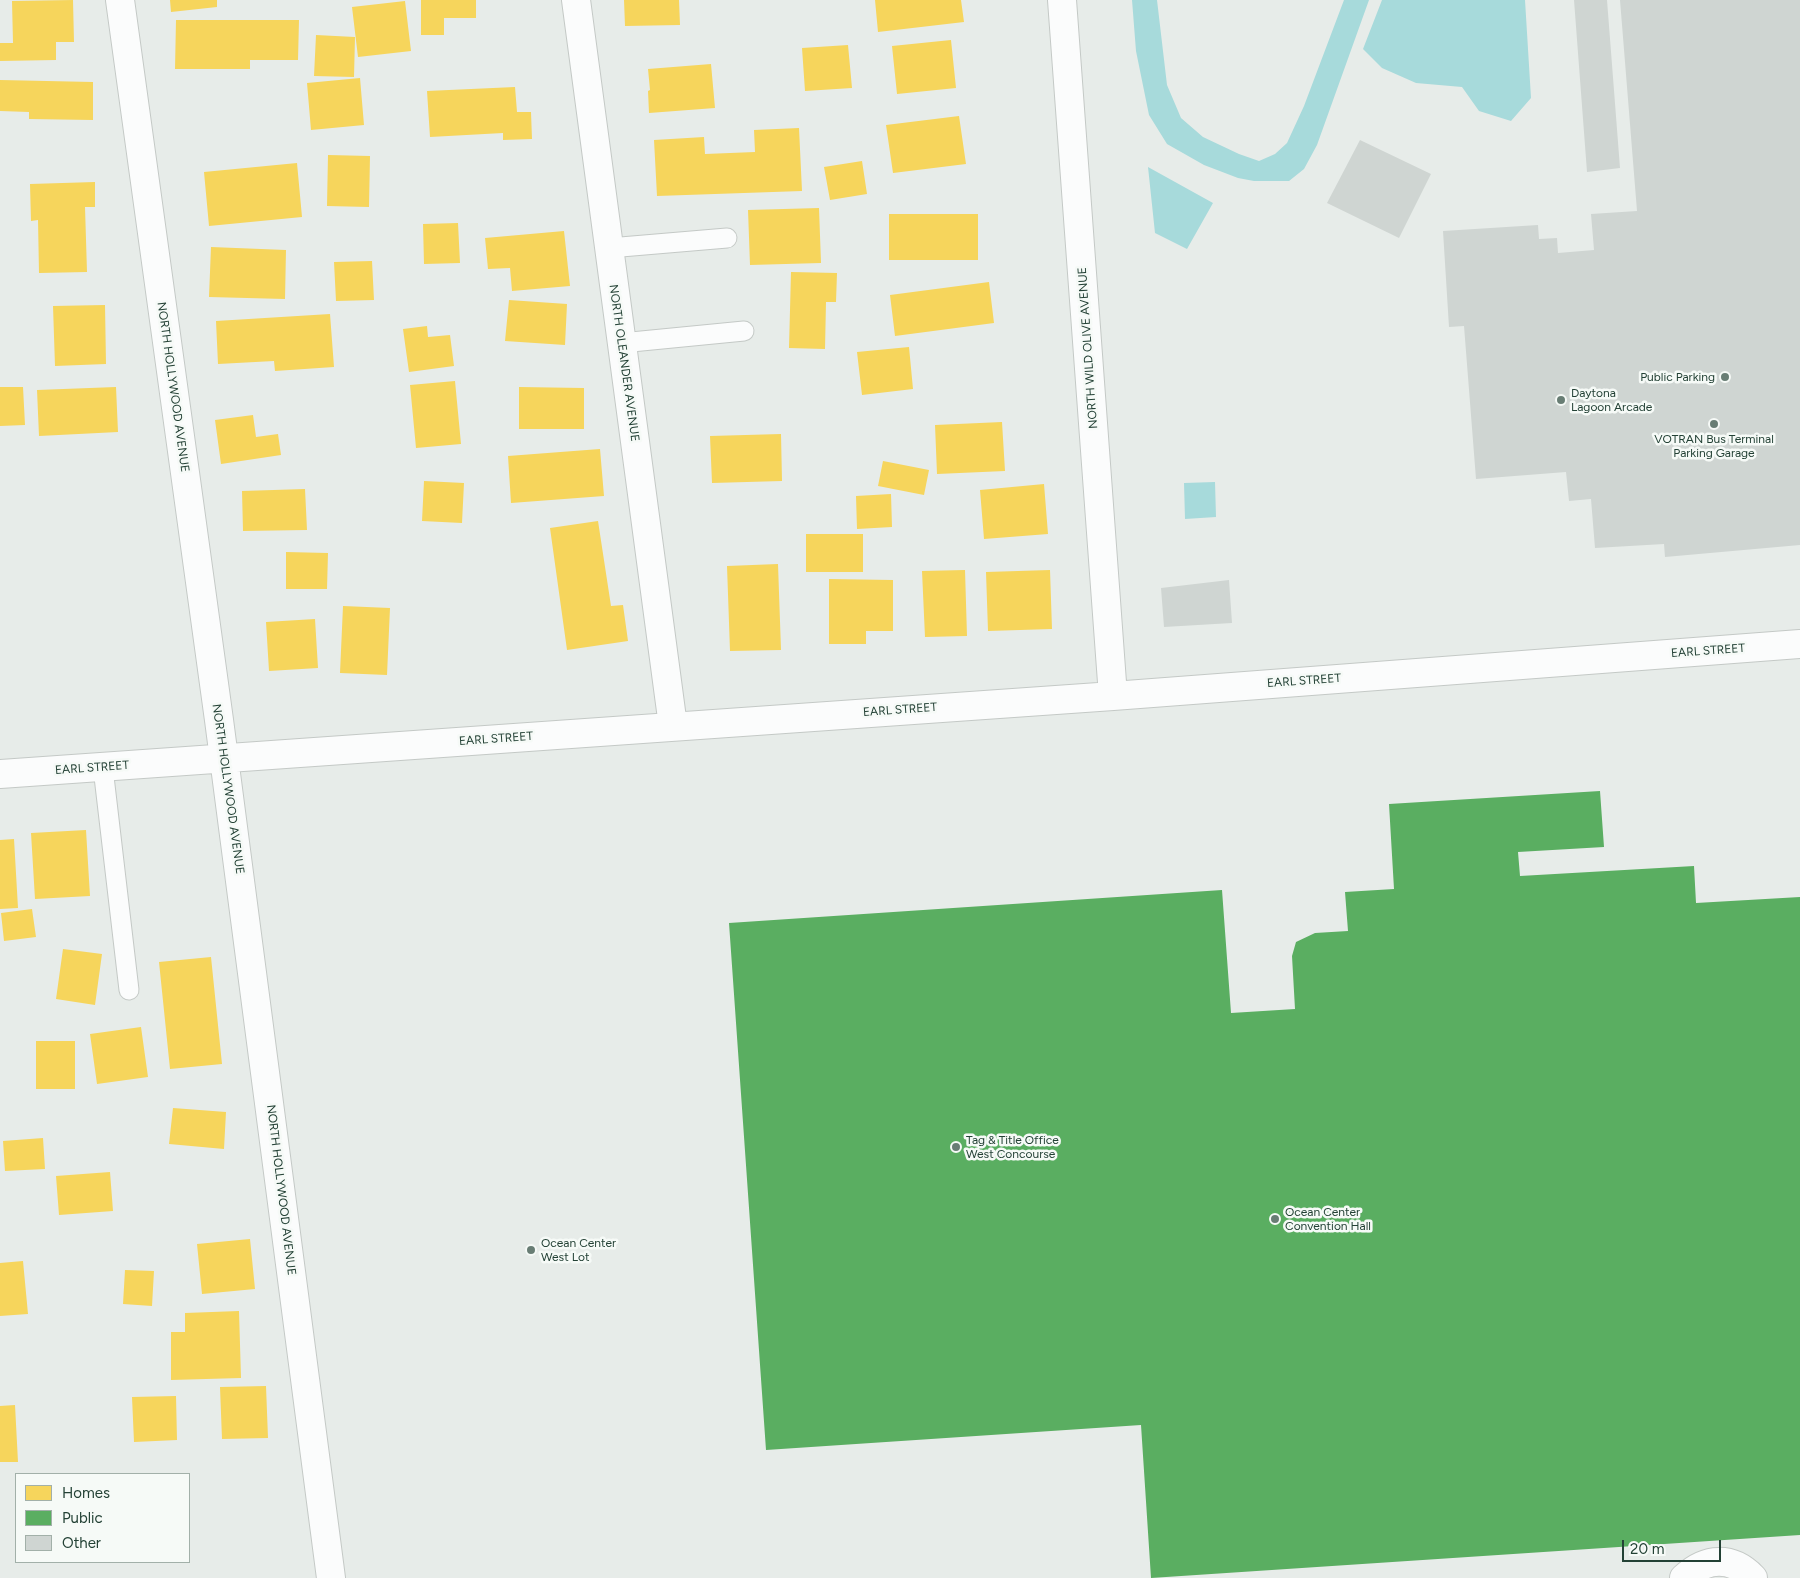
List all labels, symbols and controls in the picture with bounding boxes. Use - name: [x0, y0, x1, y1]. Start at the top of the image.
- street label: NORTH WILD OLIVE AVENUE: [1075, 267, 1101, 429]
- street label: NORTH OLEANDER AVENUE: [606, 284, 642, 442]
- street label: NORTH HOLLYWOOD AVENUE: [154, 301, 192, 473]
- place label: Public Parking: [1640, 370, 1715, 384]
- marker: Public Parking: [1719, 371, 1731, 383]
- place label: Daytona Lagoon Arcade: [1571, 386, 1652, 414]
- marker: Daytona Lagoon Arcade: [1555, 394, 1567, 406]
- marker: VOTRAN Bus Terminal Parking Garage: [1708, 418, 1720, 430]
- place label: VOTRAN Bus Terminal Parking Garage: [1654, 432, 1774, 460]
- street label: EARL STREET: [1670, 641, 1746, 661]
- street label: EARL STREET: [1266, 671, 1342, 691]
- street label: EARL STREET: [862, 700, 938, 720]
- street label: NORTH HOLLYWOOD AVENUE: [209, 703, 247, 875]
- street label: EARL STREET: [458, 729, 534, 749]
- street label: EARL STREET: [54, 758, 130, 778]
- street label: NORTH HOLLYWOOD AVENUE: [263, 1104, 299, 1276]
- place label: Tag & Title Office West Concourse: [966, 1133, 1059, 1161]
- marker: Tag & Title Office West Concourse: [950, 1141, 962, 1153]
- place label: Ocean Center Convention Hall: [1285, 1205, 1371, 1233]
- marker: Ocean Center Convention Hall: [1269, 1213, 1281, 1225]
- place label: Ocean Center West Lot: [541, 1236, 616, 1264]
- marker: Ocean Center West Lot: [525, 1244, 537, 1256]
- legend: [15, 1473, 190, 1563]
- text: Homes: [62, 1484, 110, 1502]
- text: Public: [62, 1509, 103, 1527]
- scale bar: [1625, 1530, 1724, 1562]
- text: Other: [62, 1534, 101, 1552]
- text: 20 m: [1630, 1540, 1664, 1558]

